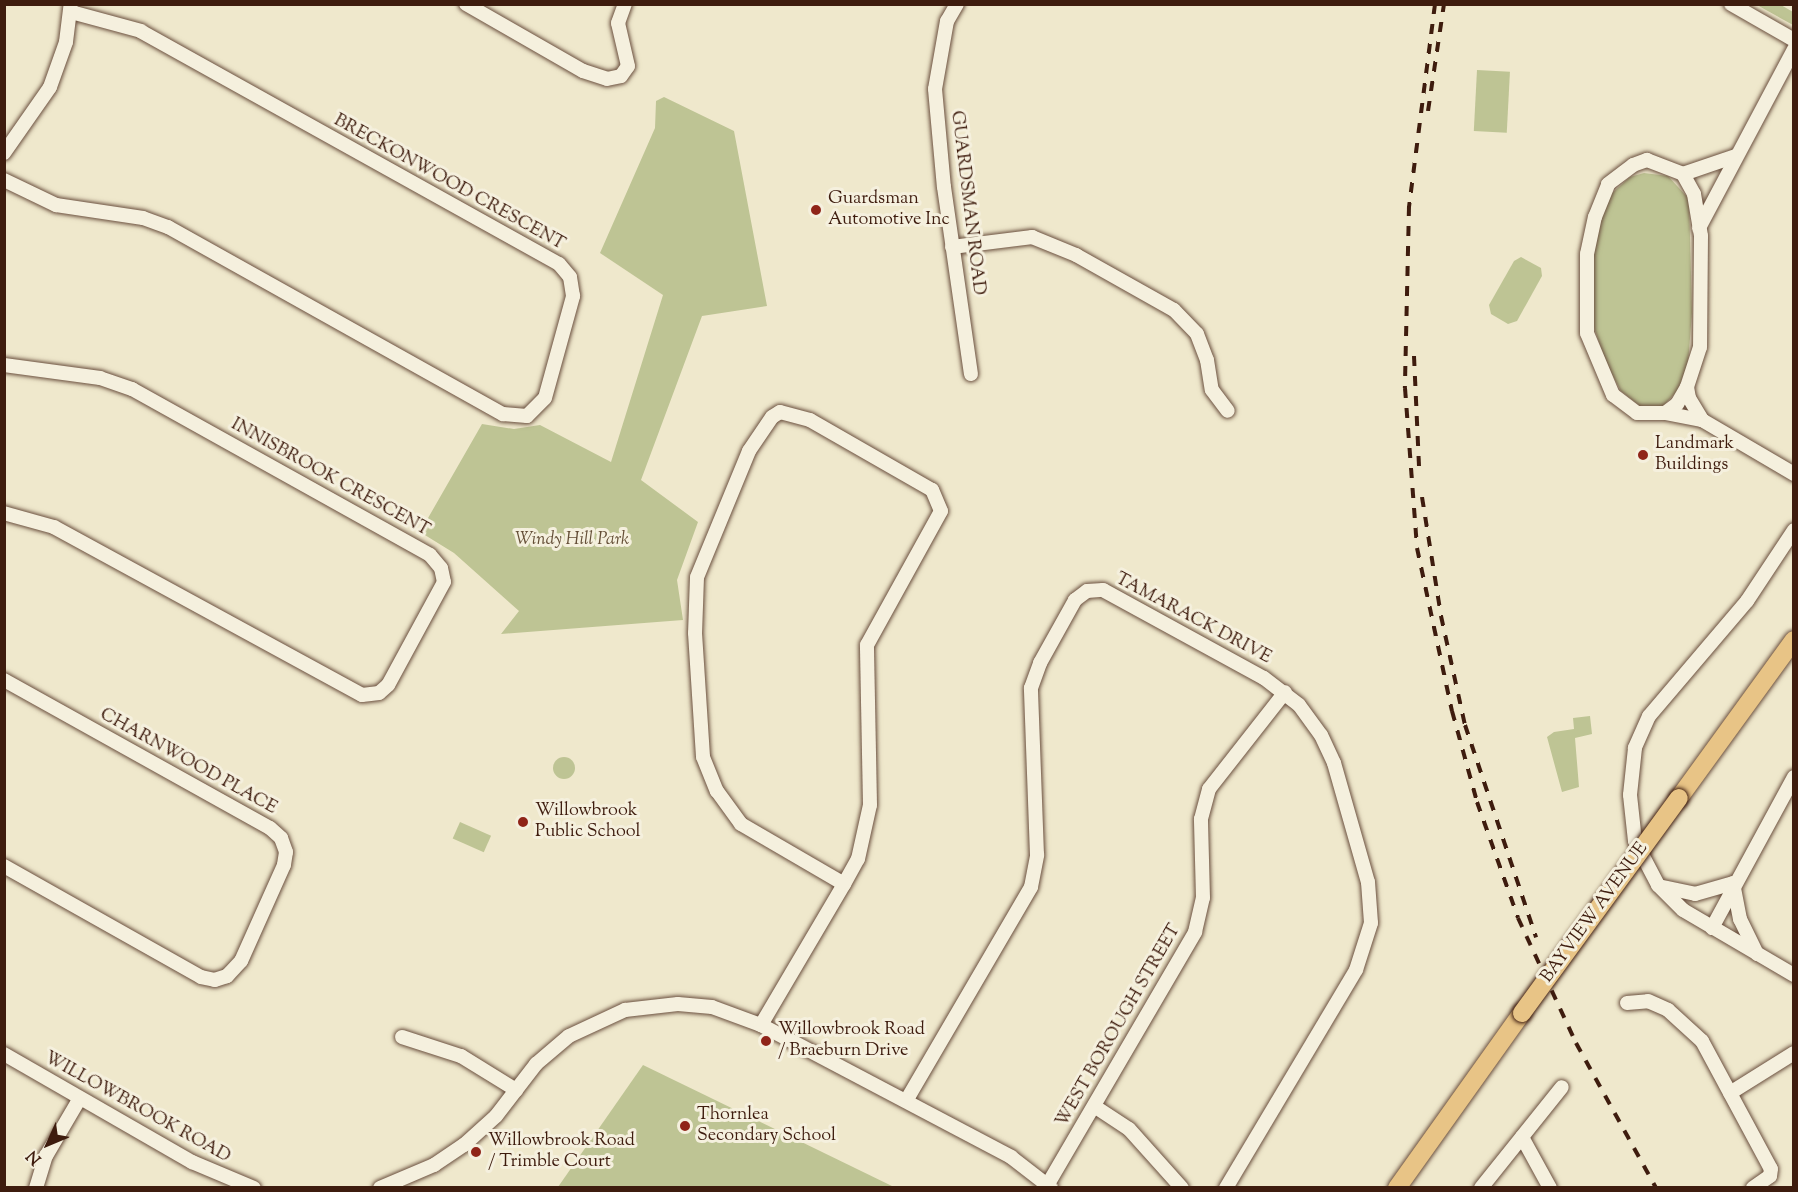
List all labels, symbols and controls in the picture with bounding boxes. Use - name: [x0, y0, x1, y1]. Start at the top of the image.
- street label: BRECKONWOOD CRESCENT: [330, 110, 568, 256]
- street label: GUARDSMAN ROAD: [945, 110, 989, 296]
- place label: Guardsman Automotive Inc: [828, 189, 950, 232]
- marker: Guardsman Automotive Inc: [809, 203, 823, 217]
- street label: INNISBROOK CRESCENT: [227, 414, 433, 542]
- place label: Landmark Buildings: [1655, 434, 1734, 476]
- marker: Landmark Buildings: [1636, 448, 1650, 462]
- park label: Windy Hill Park: [515, 529, 629, 551]
- street label: TAMARACK DRIVE: [1111, 569, 1275, 669]
- street label: CHARNWOOD PLACE: [96, 704, 280, 820]
- place label: Willowbrook Public School: [535, 801, 641, 844]
- marker: Willowbrook Public School: [516, 815, 530, 829]
- street label: BAYVIEW AVENUE: [1537, 839, 1653, 987]
- street label: WEST BOROUGH STREET: [1052, 921, 1186, 1131]
- place label: Willowbrook Road / Braeburn Drive: [778, 1020, 925, 1062]
- marker: Willowbrook Road / Braeburn Drive: [759, 1034, 773, 1048]
- street label: WILLOWBROOK ROAD: [40, 1048, 234, 1168]
- place label: Thornlea Secondary School: [697, 1105, 836, 1148]
- north arrow: [18, 1114, 78, 1174]
- marker: Thornlea Secondary School: [678, 1119, 692, 1133]
- place label: Willowbrook Road / Trimble Court: [488, 1131, 635, 1174]
- text: N: [22, 1144, 47, 1169]
- marker: Willowbrook Road / Trimble Court: [469, 1145, 483, 1159]

